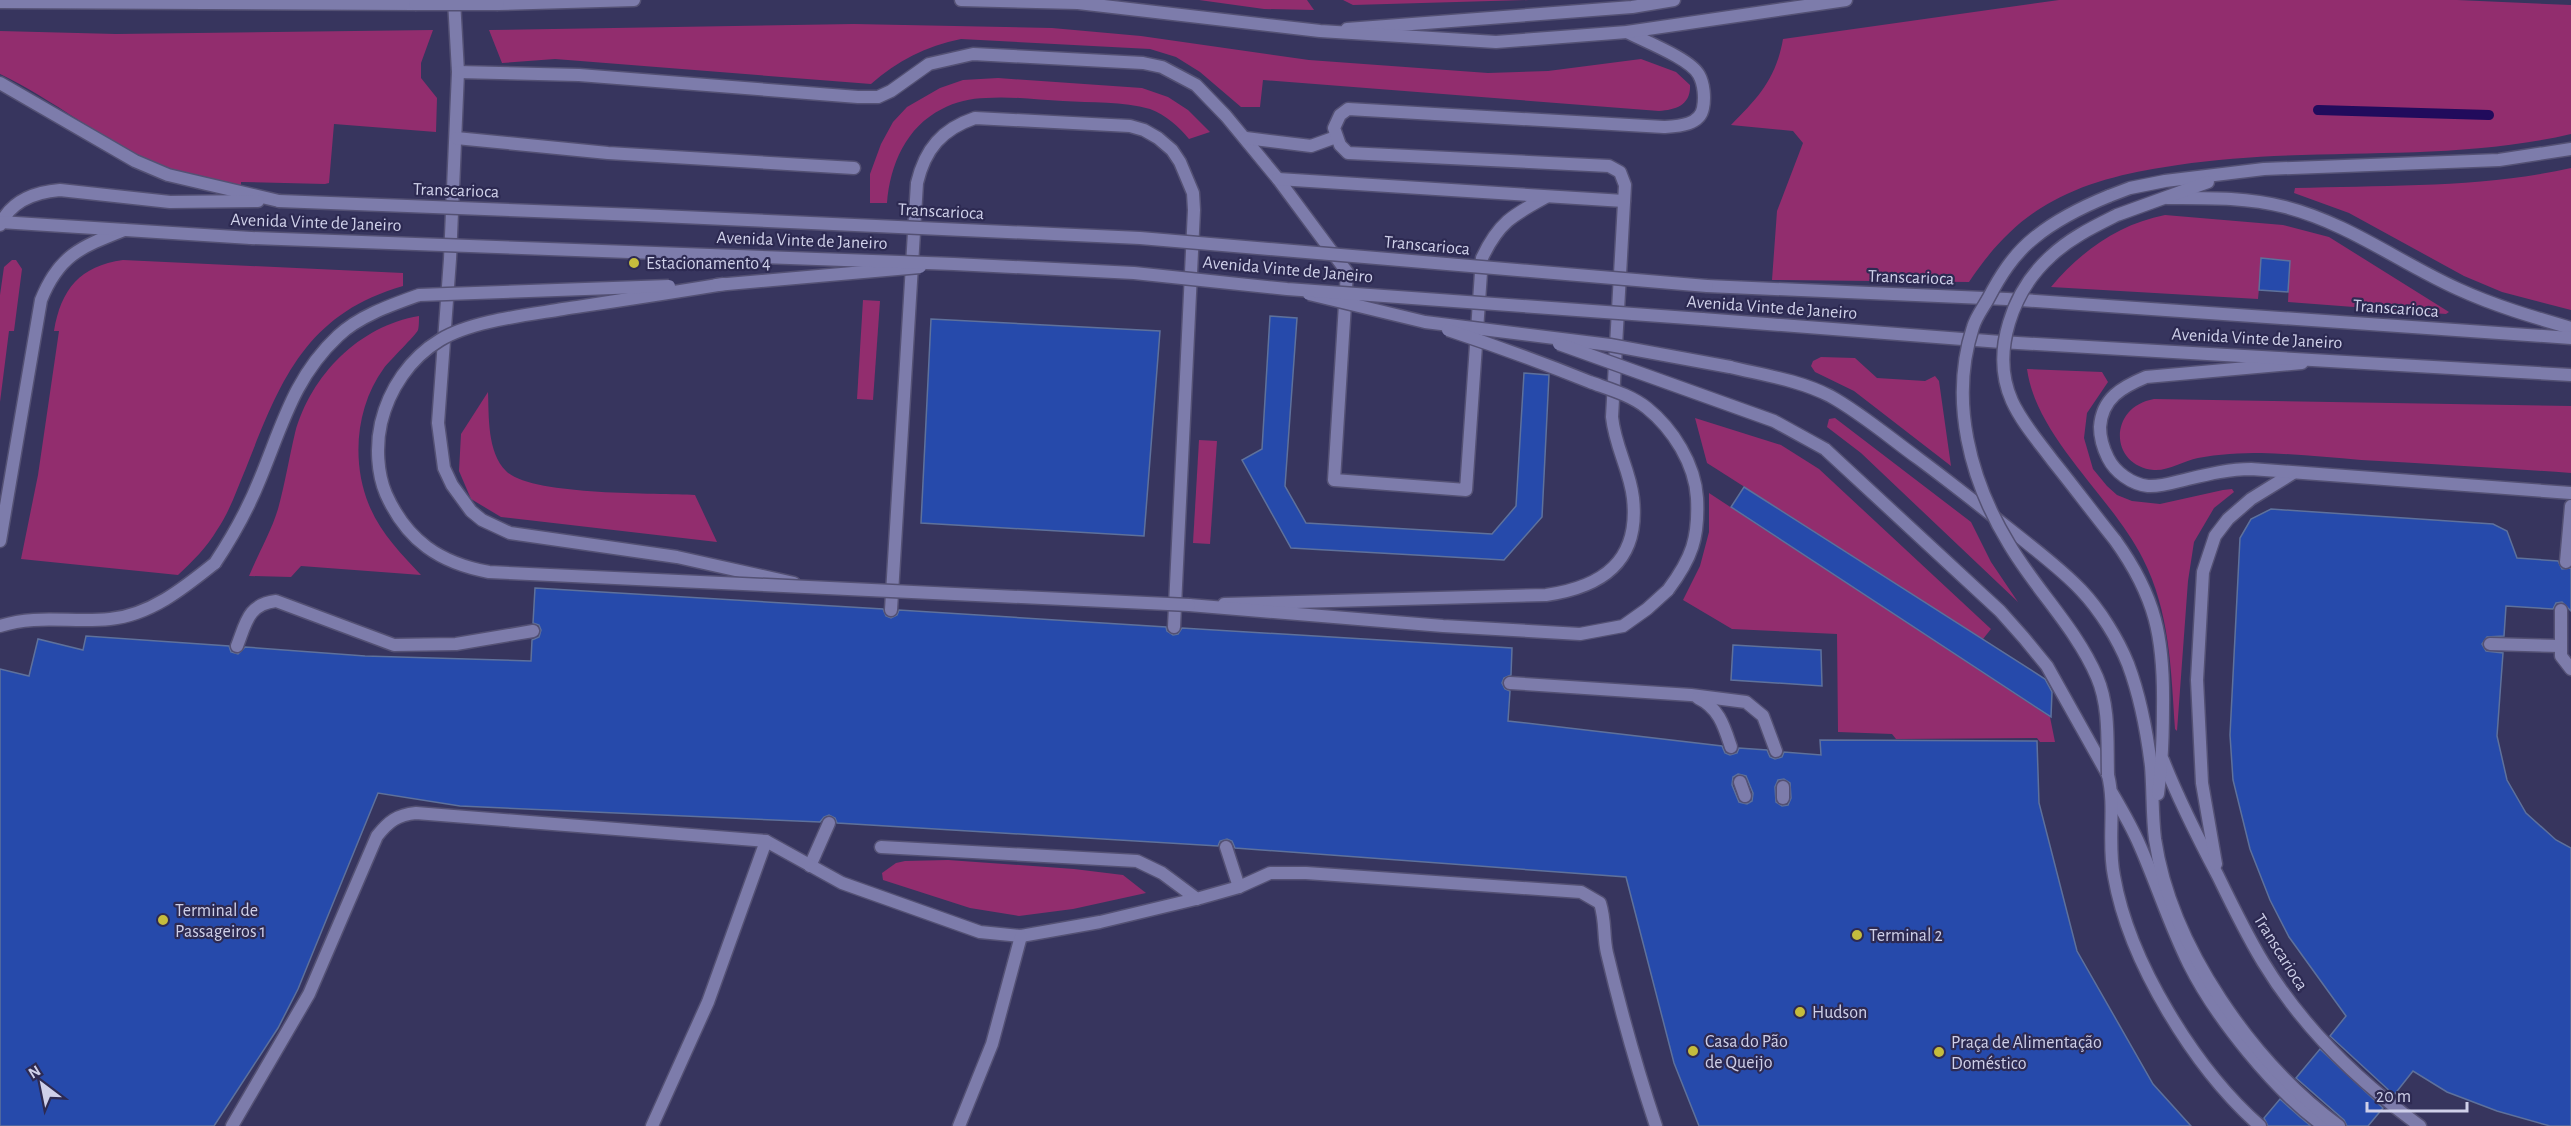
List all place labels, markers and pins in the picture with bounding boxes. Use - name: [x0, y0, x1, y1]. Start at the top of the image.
- place label: Estacionamento 4: [646, 255, 771, 273]
- marker: Estacionamento 4: [627, 256, 641, 270]
- place label: Terminal de Passageiros 1: [175, 902, 266, 941]
- marker: Terminal de Passageiros 1: [156, 913, 170, 927]
- place label: Terminal 2: [1869, 927, 1943, 945]
- marker: Terminal 2: [1850, 928, 1864, 942]
- place label: Hudson: [1812, 1004, 1867, 1022]
- marker: Hudson: [1793, 1005, 1807, 1019]
- place label: Casa do Pão de Queijo: [1705, 1033, 1788, 1072]
- place label: Praça de Alimentação Doméstico: [1951, 1034, 2102, 1073]
- marker: Casa do Pão de Queijo: [1686, 1044, 1700, 1058]
- marker: Praça de Alimentação Doméstico: [1932, 1045, 1946, 1059]

